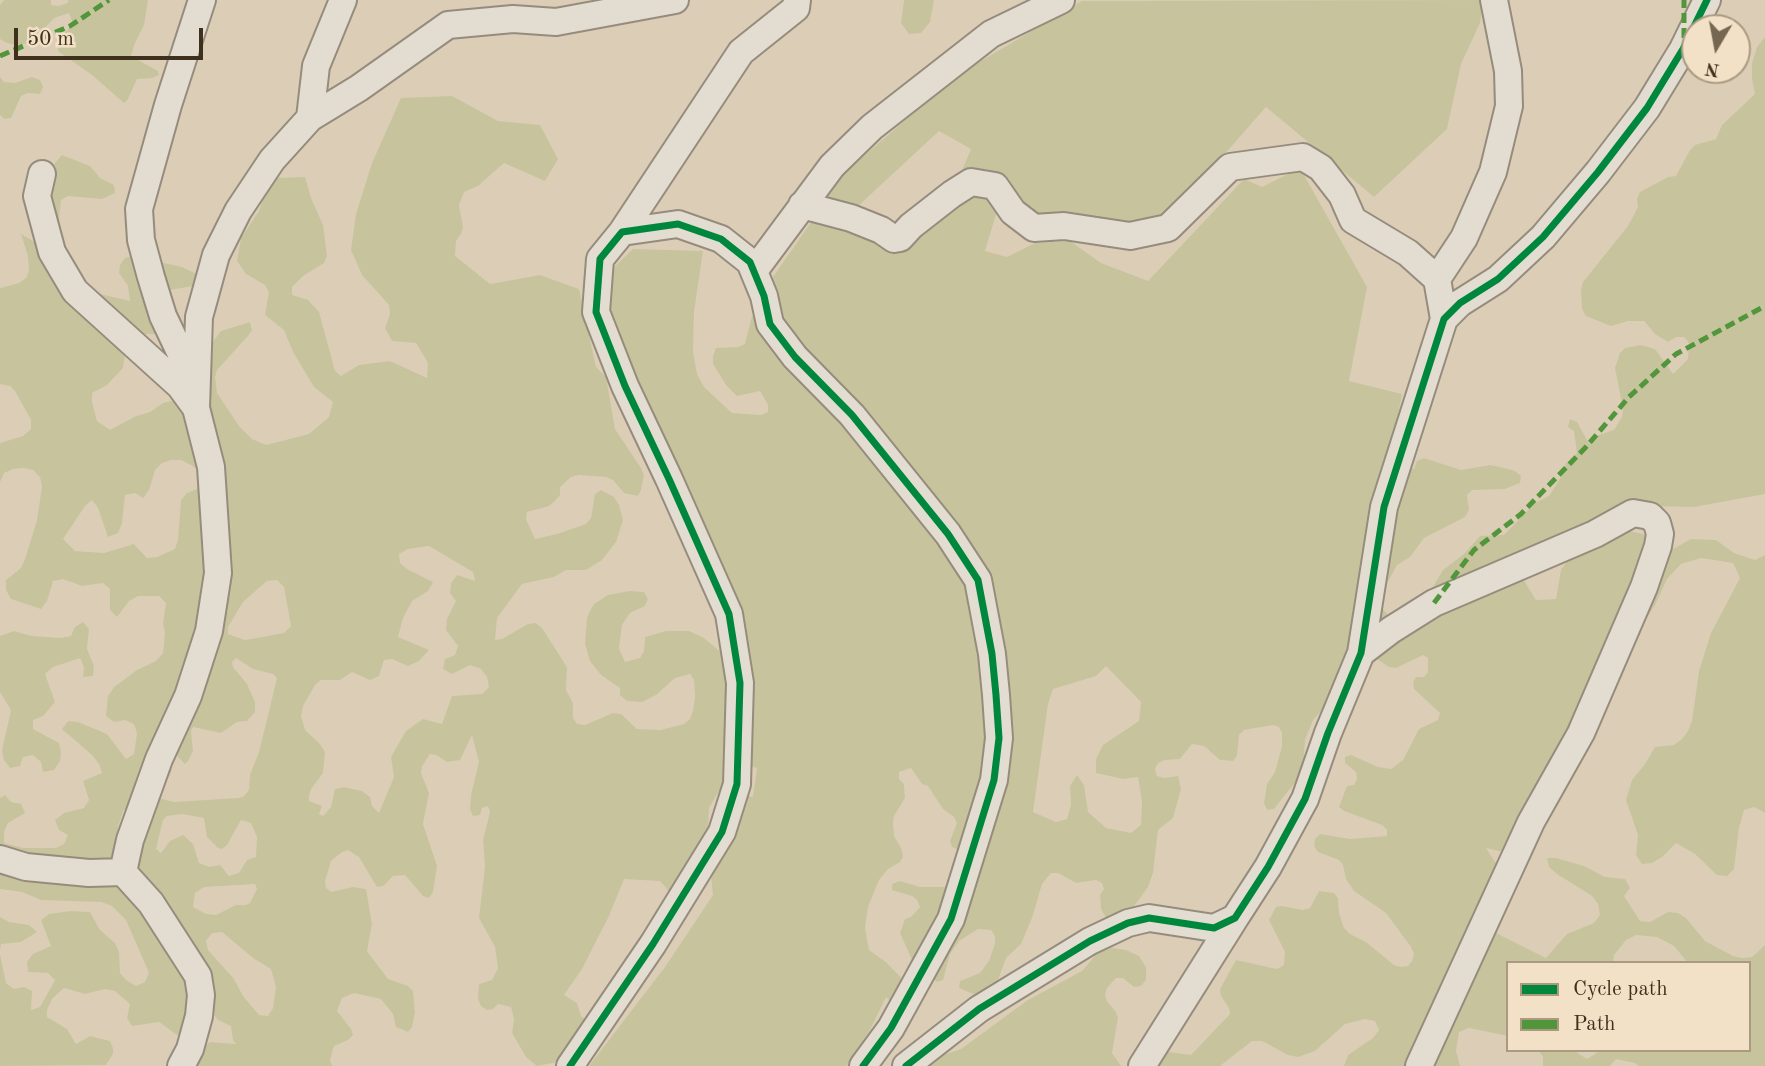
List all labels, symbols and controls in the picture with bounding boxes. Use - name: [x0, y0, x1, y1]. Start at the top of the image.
- scale bar: [18, 14, 206, 58]
- north arrow: [1681, 14, 1751, 84]
- text: 50 m: [27, 29, 74, 50]
- text: N: [1704, 58, 1721, 79]
- legend: [1506, 961, 1751, 1052]
- text: Cycle path: [1573, 979, 1668, 1000]
- text: Path: [1573, 1014, 1616, 1035]

